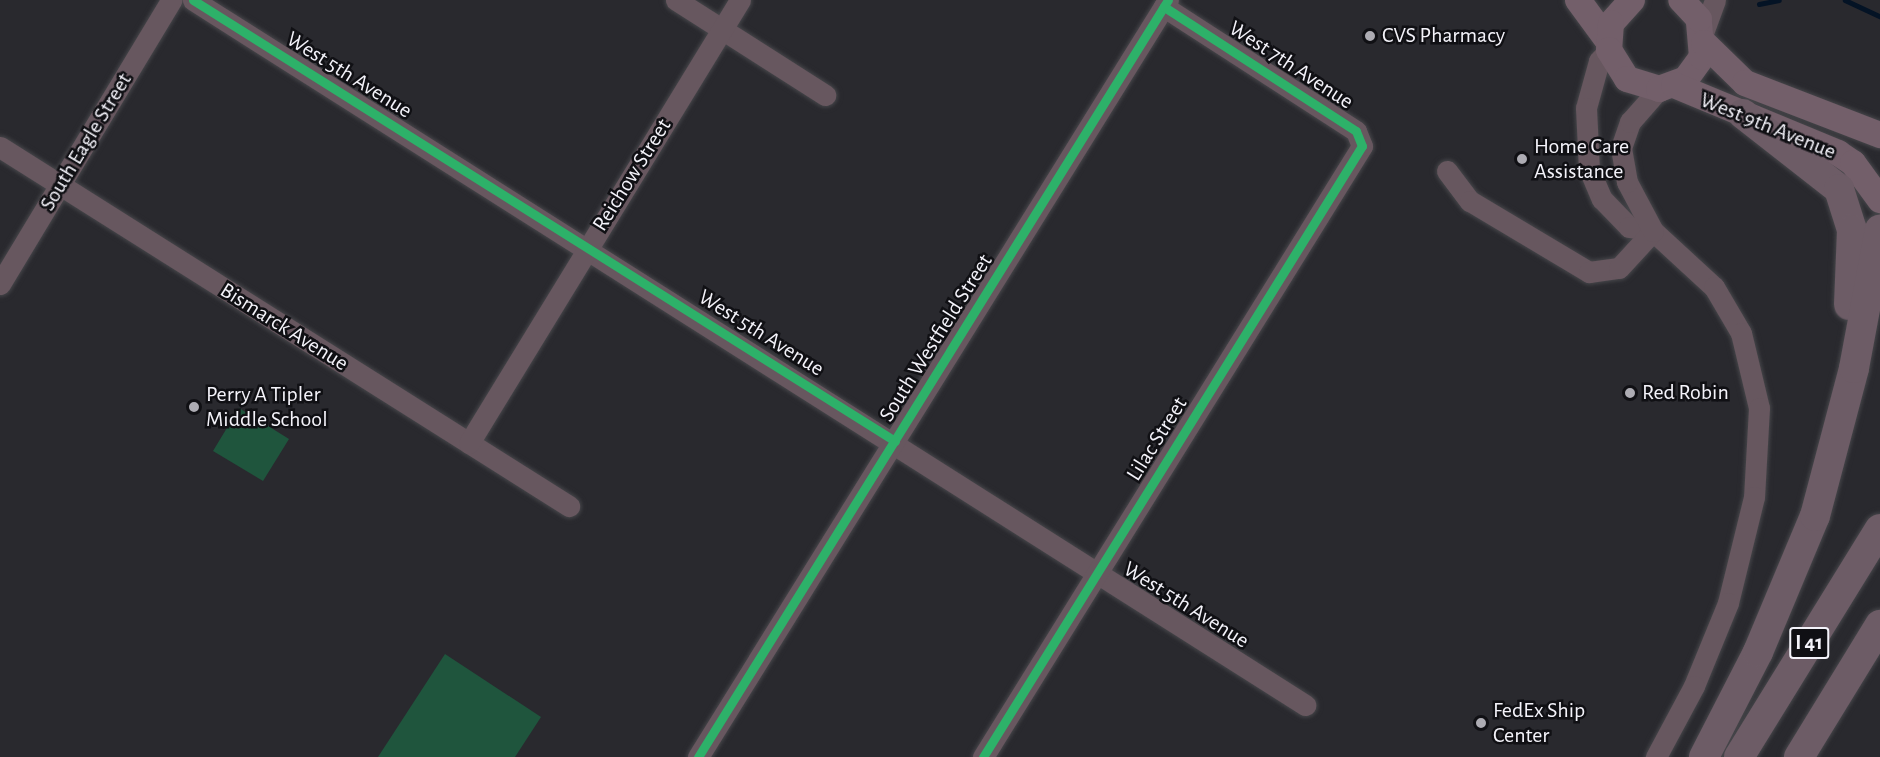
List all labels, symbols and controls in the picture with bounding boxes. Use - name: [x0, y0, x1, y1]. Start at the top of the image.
- street label: West 7th Avenue: [1224, 15, 1358, 115]
- place label: CVS Pharmacy: [1382, 23, 1505, 49]
- street label: West 5th Avenue: [281, 26, 417, 124]
- marker: CVS Pharmacy: [1363, 29, 1377, 43]
- street label: South Eagle Street: [34, 68, 138, 216]
- street label: West 9th Avenue: [1696, 87, 1840, 165]
- street label: Reichow Street: [587, 114, 677, 236]
- place label: Home Care Assistance: [1534, 133, 1629, 184]
- marker: Home Care Assistance: [1515, 152, 1529, 166]
- street label: South Westfield Street: [874, 249, 998, 427]
- street label: Bismarck Avenue: [215, 277, 353, 377]
- street label: West 5th Avenue: [693, 284, 829, 382]
- place label: Red Robin: [1642, 380, 1729, 406]
- place label: Perry A Tipler Middle School: [206, 381, 328, 433]
- marker: Red Robin: [1623, 386, 1637, 400]
- street label: Lilac Street: [1121, 392, 1193, 486]
- marker: Perry A Tipler Middle School: [187, 400, 201, 414]
- street label: West 5th Avenue: [1118, 556, 1254, 654]
- road number: I 41: [1788, 625, 1830, 661]
- place label: FedEx Ship Center: [1493, 697, 1585, 748]
- marker: FedEx Ship Center: [1474, 716, 1488, 730]

